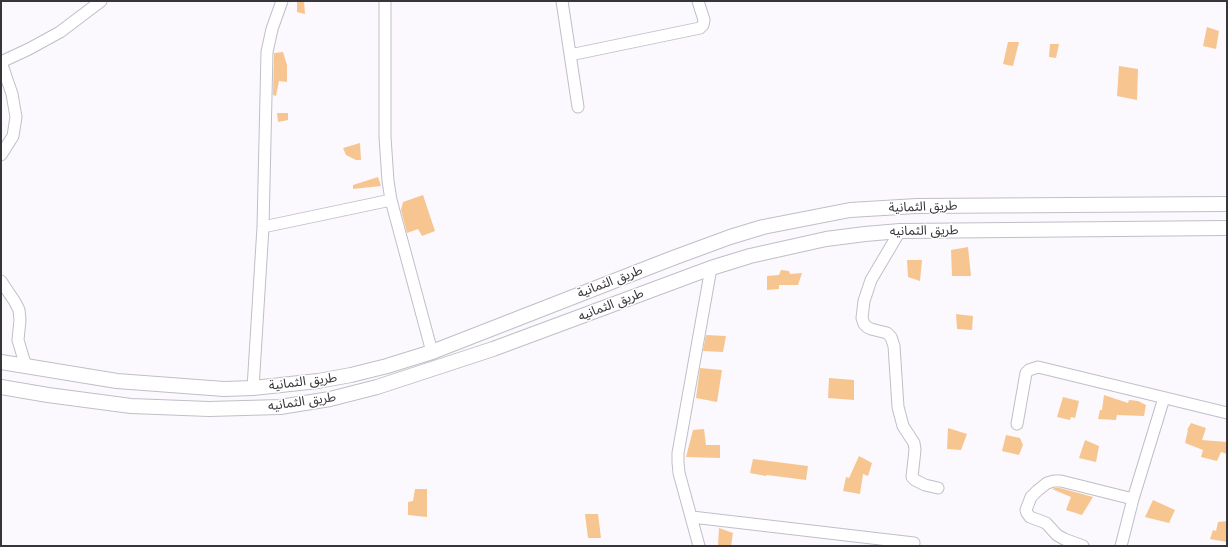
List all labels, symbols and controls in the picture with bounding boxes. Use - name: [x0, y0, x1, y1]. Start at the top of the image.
- street label: طريق الثمانية: [888, 198, 958, 216]
- street label: طريق الثمانيه: [889, 223, 959, 239]
- street label: طريق الثمانية: [575, 262, 645, 302]
- street label: طريق الثمانيه: [576, 285, 646, 325]
- street label: طريق الثمانية: [268, 370, 338, 394]
- street label: طريق الثمانيه: [267, 389, 337, 415]

